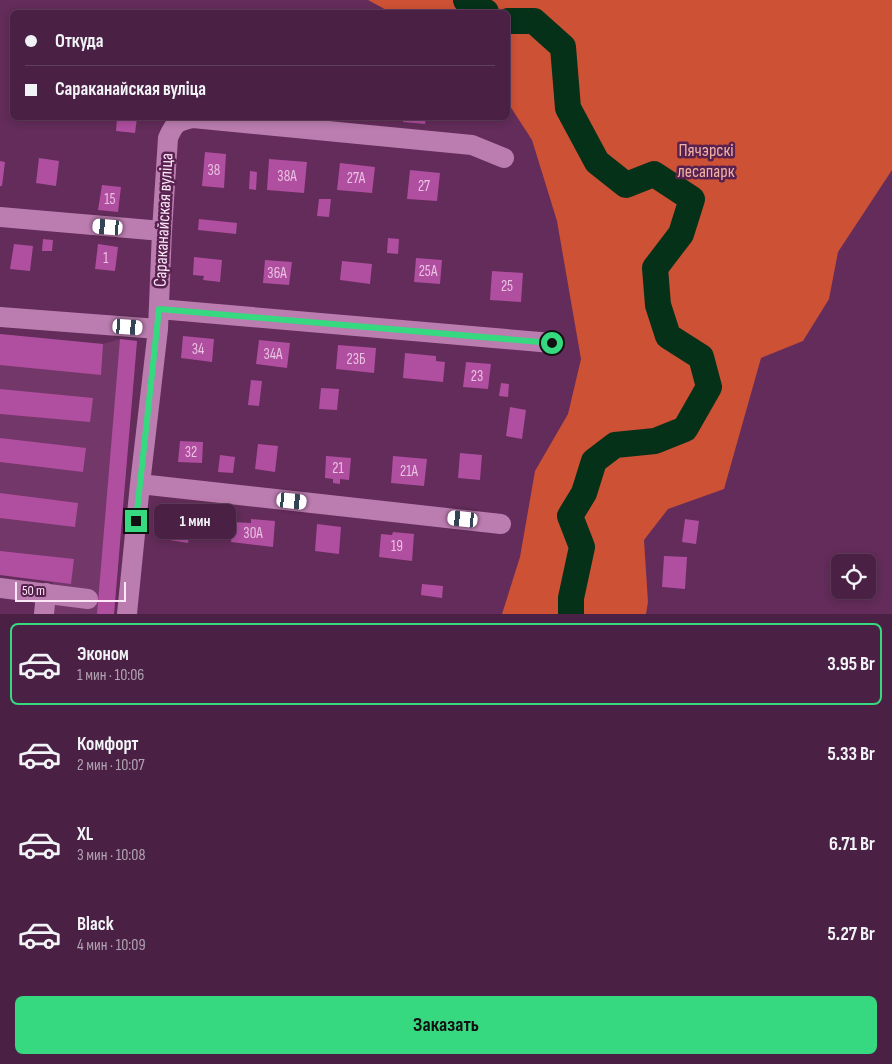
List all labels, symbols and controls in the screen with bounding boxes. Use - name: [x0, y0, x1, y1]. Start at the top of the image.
- text: Откуда: [55, 30, 104, 53]
- text: Сараканайская вуліца: [55, 78, 206, 101]
- park label: Пячэрскі лесапарк: [677, 140, 735, 182]
- street label: Сараканайская вуліца: [150, 152, 177, 288]
- house number: 38: [208, 161, 220, 180]
- house number: 38А: [277, 167, 297, 186]
- house number: 27А: [347, 169, 366, 188]
- house number: 27: [418, 177, 430, 196]
- house number: 15: [104, 190, 116, 209]
- car: [92, 218, 123, 236]
- house number: 1: [103, 249, 109, 268]
- house number: 25А: [419, 262, 438, 281]
- house number: 36А: [267, 264, 287, 283]
- house number: 25: [501, 277, 513, 296]
- car: [112, 318, 143, 336]
- route start: [541, 332, 563, 354]
- house number: 34: [192, 340, 204, 359]
- house number: 34А: [263, 345, 283, 364]
- house number: 23Б: [346, 350, 366, 369]
- house number: 23: [471, 367, 483, 386]
- house number: 32: [185, 443, 197, 462]
- house number: 21: [332, 459, 344, 478]
- house number: 21А: [400, 462, 419, 481]
- car: [276, 492, 307, 510]
- callout: 1 мин: [154, 504, 236, 538]
- route end: [125, 510, 147, 532]
- car: [447, 510, 478, 528]
- text: 1 мин: [179, 512, 211, 531]
- house number: 30А: [243, 524, 263, 543]
- house number: 19: [391, 537, 403, 556]
- map controls: [831, 554, 876, 599]
- button: locate: [831, 554, 876, 599]
- scale bar: [15, 579, 126, 602]
- text: 50 m: [22, 582, 45, 599]
- icon: car: [17, 642, 62, 687]
- text: Эконом: [77, 643, 129, 666]
- text: 3.95 Br: [827, 653, 875, 676]
- text: 1 мин · 10:06: [77, 666, 144, 685]
- icon: car: [17, 732, 62, 777]
- text: Комфорт: [77, 733, 139, 756]
- text: 5.33 Br: [827, 743, 875, 766]
- text: 2 мин · 10:07: [77, 756, 145, 775]
- icon: car: [17, 822, 62, 867]
- text: XL: [77, 823, 93, 846]
- text: 6.71 Br: [829, 833, 875, 856]
- text: 3 мин · 10:08: [77, 846, 145, 865]
- icon: car: [17, 912, 62, 957]
- text: Black: [77, 913, 114, 936]
- text: 5.27 Br: [827, 923, 875, 946]
- text: 4 мин · 10:09: [77, 936, 145, 955]
- button: Заказать: [15, 996, 877, 1054]

